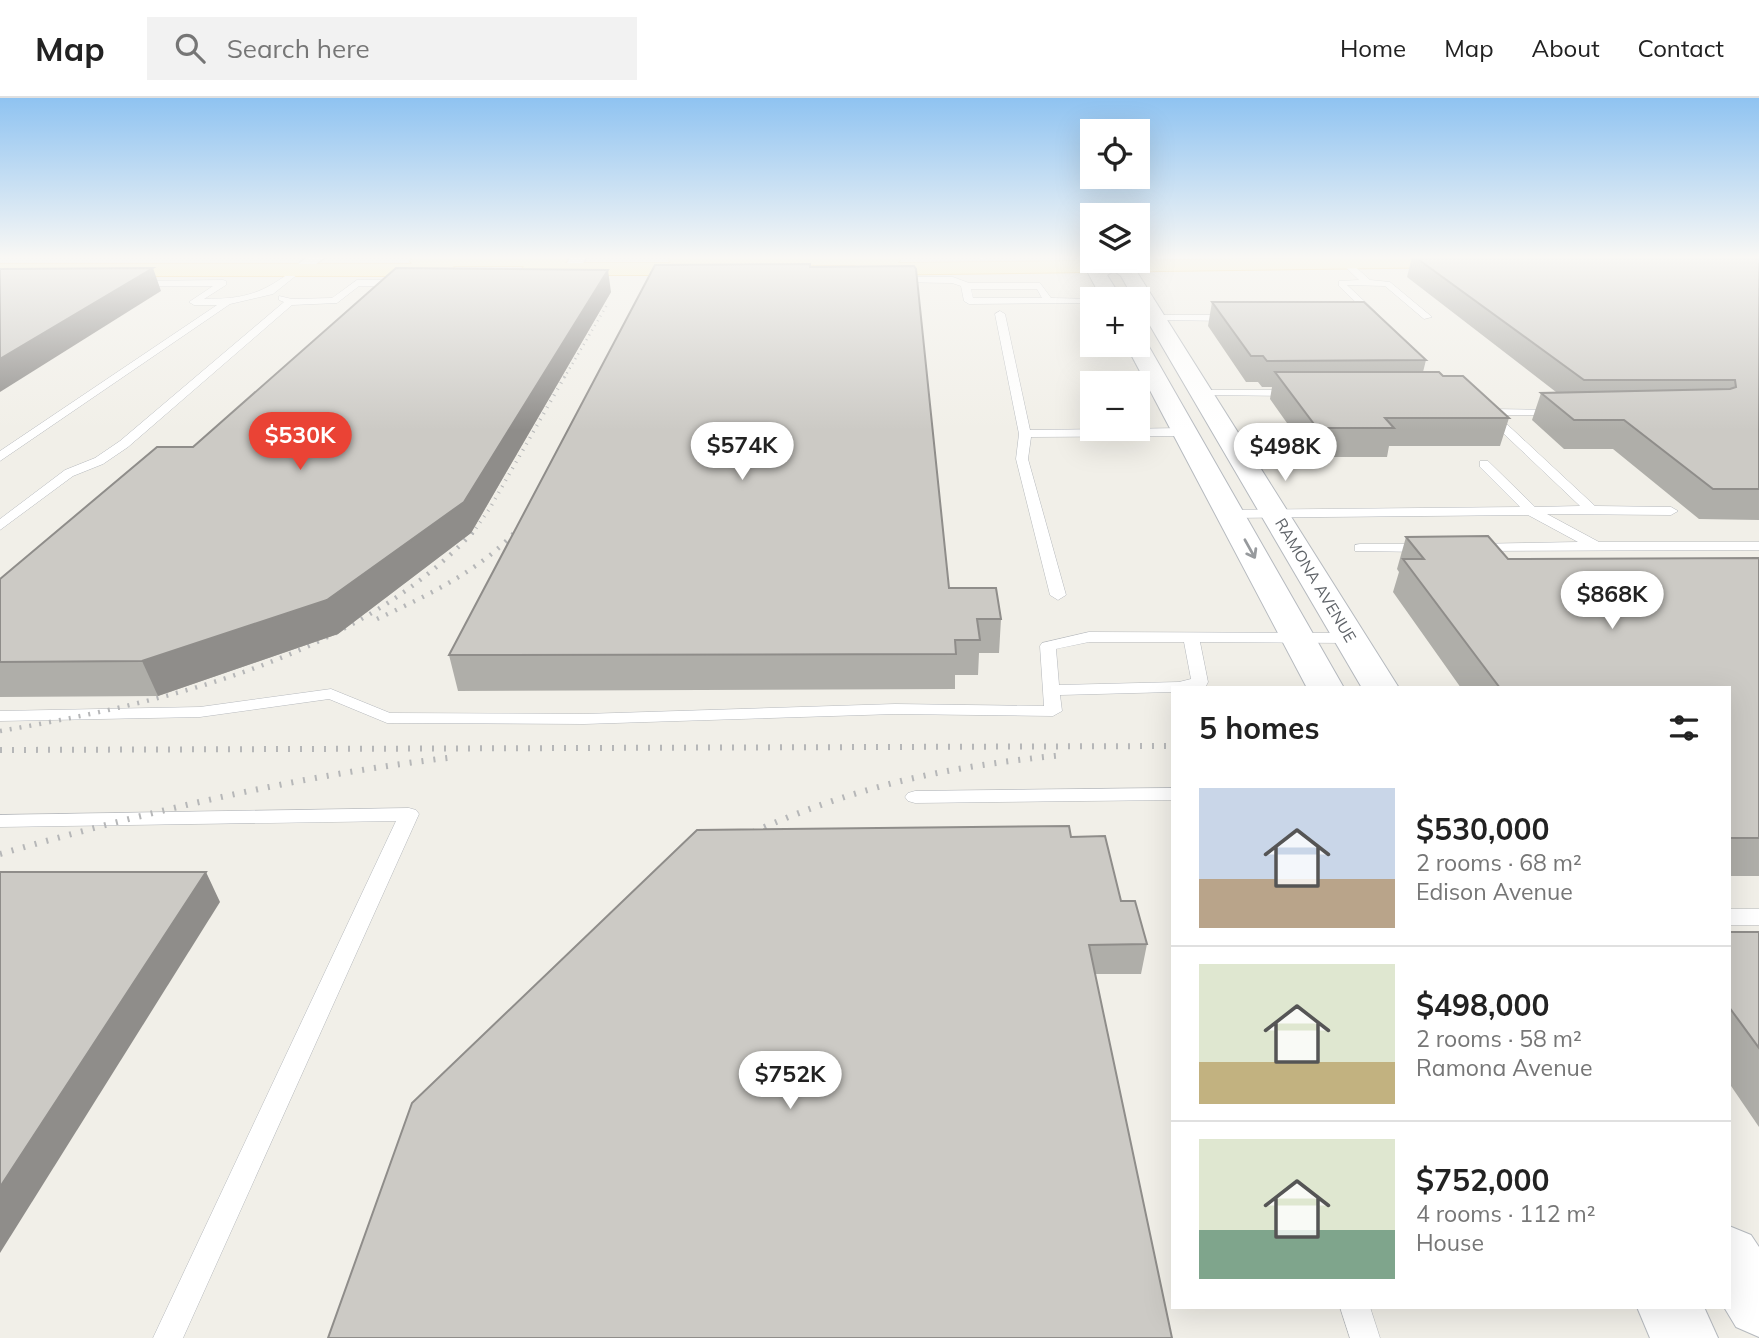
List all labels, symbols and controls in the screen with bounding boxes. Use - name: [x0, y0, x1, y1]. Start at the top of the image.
- search box: [147, 17, 637, 80]
- text: Map: [35, 28, 105, 69]
- icon: search: [171, 29, 209, 67]
- text: Search here: [227, 32, 370, 65]
- text: Home: [1340, 33, 1406, 63]
- text: Map: [1444, 33, 1494, 63]
- text: About: [1532, 33, 1600, 63]
- text: Contact: [1638, 33, 1724, 63]
- map controls: [1080, 119, 1150, 441]
- button: locate: [1080, 119, 1150, 189]
- button: layers: [1080, 203, 1150, 273]
- button: +: [1080, 287, 1150, 357]
- button: −: [1080, 371, 1150, 441]
- pin: $530K: [251, 412, 349, 472]
- text: $530K: [265, 420, 335, 449]
- pin: $574K: [693, 422, 791, 482]
- pin: $498K: [1236, 424, 1334, 483]
- text: $574K: [707, 430, 777, 459]
- text: $498K: [1250, 431, 1320, 460]
- street label: RAMONA AVENUE: [1271, 514, 1361, 646]
- one-way arrow: [1243, 539, 1257, 559]
- pin: $868K: [1563, 572, 1661, 631]
- text: $868K: [1577, 579, 1647, 608]
- text: 5 homes: [1199, 709, 1320, 747]
- icon: filters: [1665, 709, 1703, 747]
- text: $530,000: [1416, 810, 1549, 848]
- icon: home: [1255, 816, 1339, 900]
- text: 2 rooms · 68 m²: [1416, 848, 1582, 877]
- text: Edison Avenue: [1416, 877, 1573, 906]
- text: $498,000: [1416, 986, 1549, 1024]
- icon: home: [1255, 992, 1339, 1076]
- text: 2 rooms · 58 m²: [1416, 1024, 1582, 1053]
- pin: $752K: [741, 1052, 839, 1111]
- text: Ramona Avenue: [1416, 1053, 1592, 1082]
- text: $752K: [755, 1059, 825, 1088]
- text: $752,000: [1416, 1161, 1549, 1199]
- icon: home: [1255, 1167, 1339, 1251]
- text: 4 rooms · 112 m²: [1416, 1199, 1596, 1228]
- text: House: [1416, 1228, 1484, 1257]

